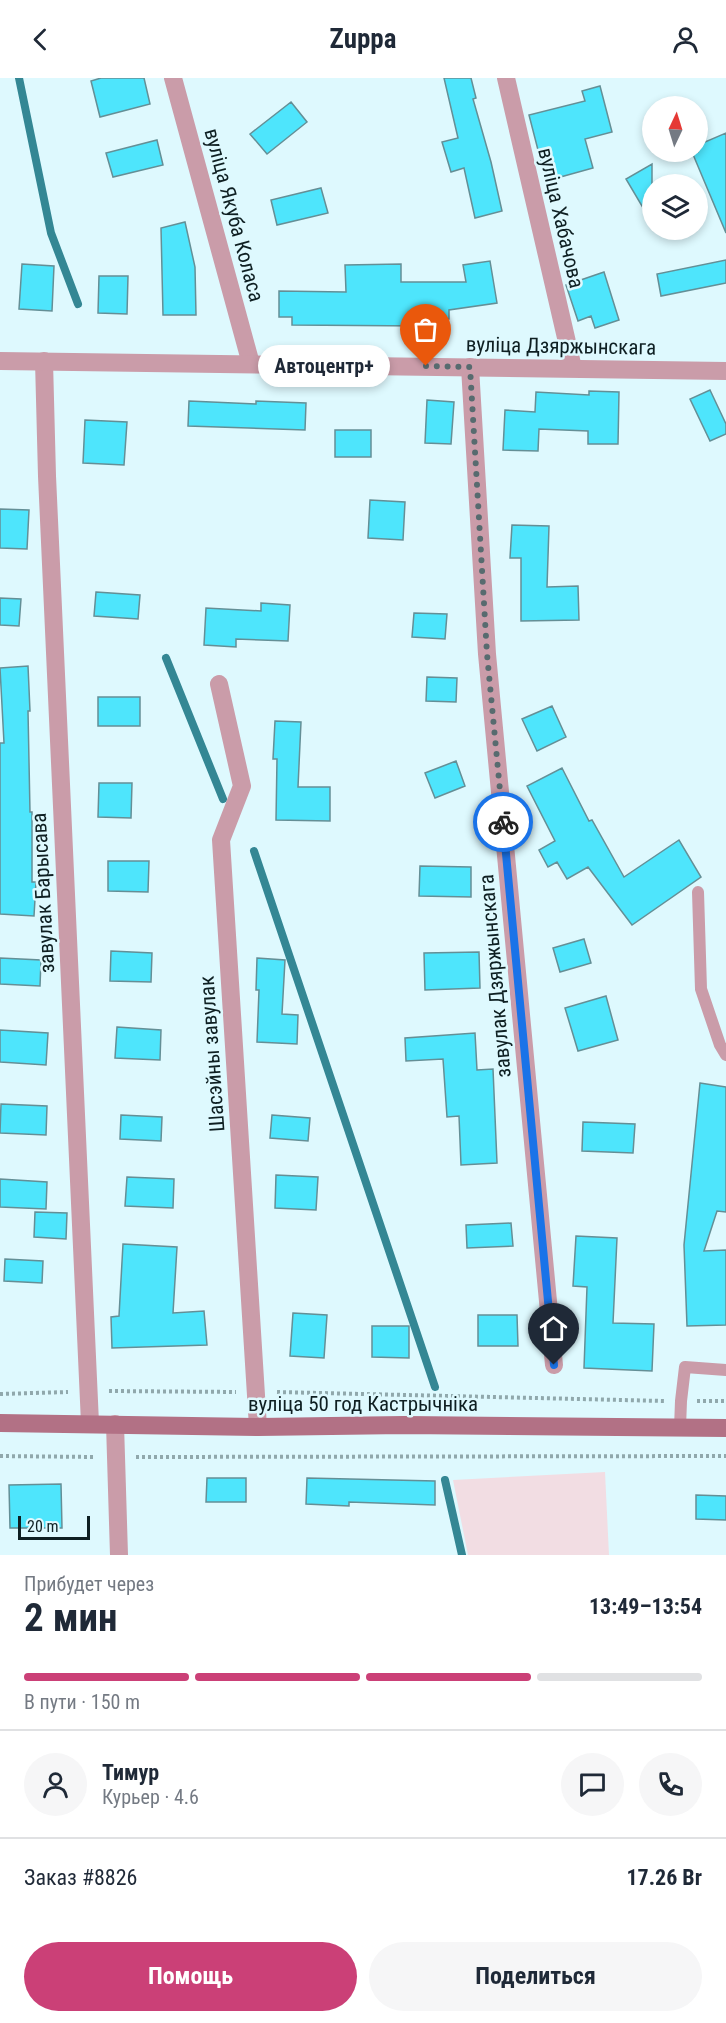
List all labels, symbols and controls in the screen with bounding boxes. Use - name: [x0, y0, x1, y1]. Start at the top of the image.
- icon: back: [24, 23, 57, 56]
- text: Zuppa: [330, 23, 396, 55]
- icon: person: [669, 23, 702, 56]
- north arrow: [642, 96, 708, 162]
- map controls: [642, 96, 708, 240]
- street label: вуліца Якуба Коласа: [199, 126, 269, 304]
- street label: вуліца Хабачова: [533, 145, 589, 291]
- button: layers: [642, 174, 708, 240]
- pin: [400, 304, 451, 366]
- icon: bag: [409, 313, 442, 346]
- street label: вуліца Дзяржынскага: [466, 332, 656, 360]
- callout: Автоцентр+: [258, 345, 390, 387]
- text: Автоцентр+: [274, 354, 374, 378]
- courier: [473, 792, 533, 852]
- icon: bike: [487, 806, 520, 839]
- street label: завулак Барысава: [27, 812, 59, 974]
- street label: завулак Дзяржынскага: [474, 873, 516, 1079]
- street label: Шасэйны завулак: [195, 975, 229, 1133]
- pin: [528, 1303, 579, 1365]
- icon: home: [537, 1312, 570, 1345]
- street label: вуліца 50 год Кастрычніка: [248, 1392, 478, 1416]
- scale bar: [18, 1513, 90, 1540]
- text: 20 m: [27, 1517, 59, 1536]
- text: Прибудет через: [24, 1572, 154, 1596]
- text: 13:49–13:54: [589, 1594, 702, 1619]
- text: 2 мин: [24, 1595, 118, 1641]
- text: В пути · 150 m: [24, 1690, 140, 1714]
- button: person: [24, 1753, 87, 1816]
- button: chat: [561, 1753, 624, 1816]
- button: phone: [639, 1753, 702, 1816]
- text: Тимур: [102, 1760, 159, 1785]
- text: Курьер · 4.6: [102, 1785, 199, 1809]
- text: Заказ #8826: [24, 1865, 137, 1890]
- text: 17.26 Br: [626, 1865, 702, 1890]
- button: Помощь: [24, 1942, 357, 2011]
- button: Поделиться: [369, 1942, 702, 2011]

